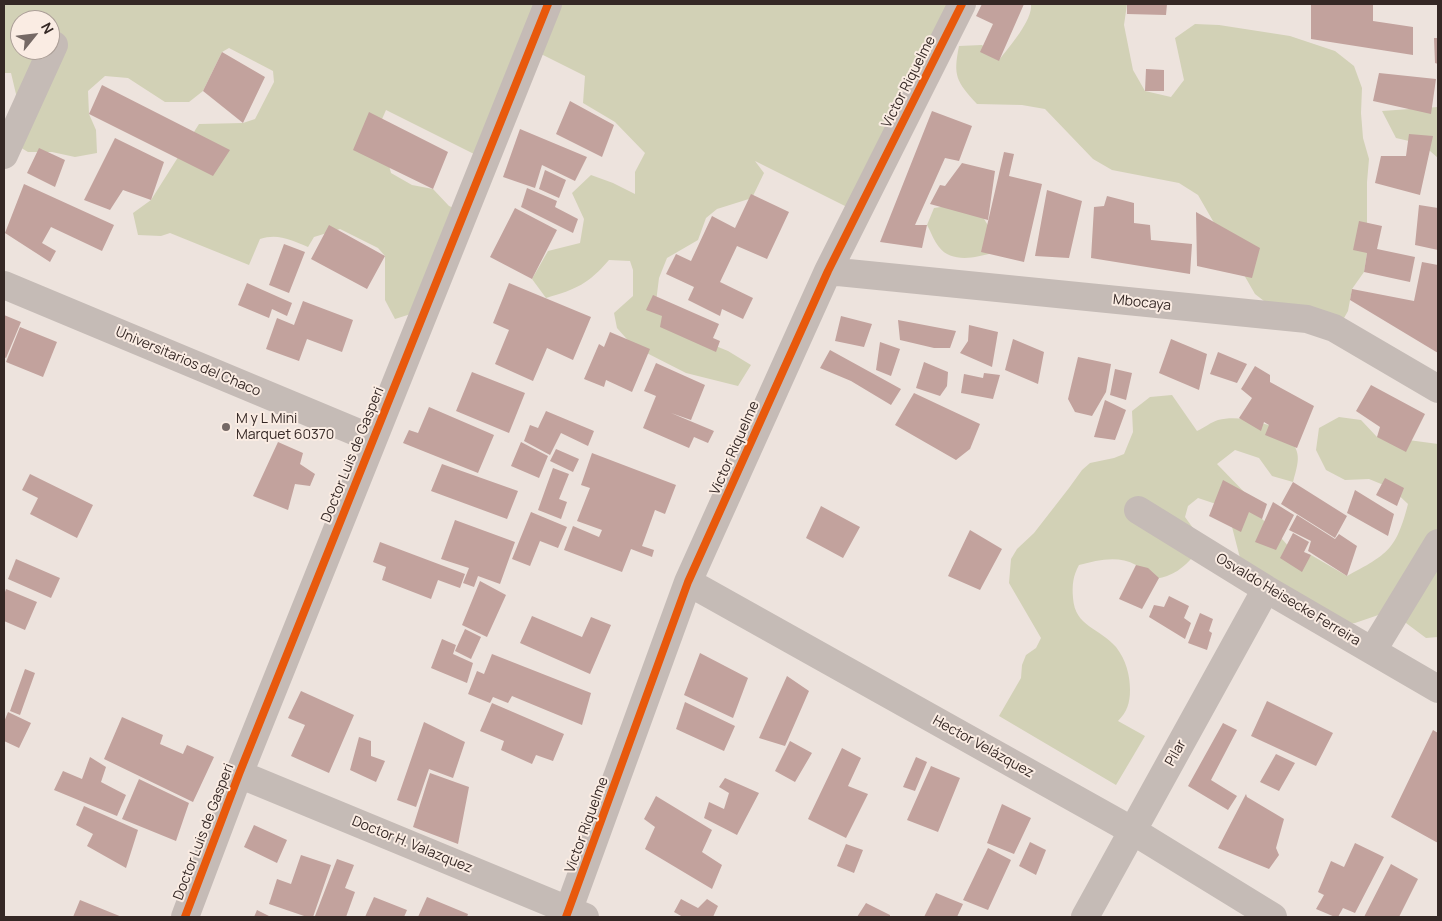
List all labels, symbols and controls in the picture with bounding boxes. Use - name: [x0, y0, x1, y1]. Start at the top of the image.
- north arrow: [10, 10, 60, 60]
- text: N: [37, 19, 58, 37]
- street label: Victor Riquelme: [879, 33, 939, 131]
- street label: Mbocaya: [1112, 292, 1172, 314]
- street label: Universitarios del Chaco: [113, 324, 263, 400]
- street label: Doctor Luis de Gasperi: [318, 385, 388, 525]
- street label: Victor Riquelme: [707, 399, 763, 497]
- place label: M y L Mini Marquet 60370: [236, 411, 334, 444]
- marker: M y L Mini Marquet 60370: [220, 421, 232, 433]
- street label: Osvaldo Heisecke Ferreira: [1213, 550, 1363, 650]
- street label: Hector Velázquez: [930, 712, 1036, 782]
- street label: Pilar: [1162, 737, 1190, 769]
- street label: Doctor Luis de Gasperi: [170, 761, 238, 903]
- street label: Victor Riquelme: [562, 775, 612, 875]
- street label: Doctor H. Valazquez: [349, 813, 475, 877]

